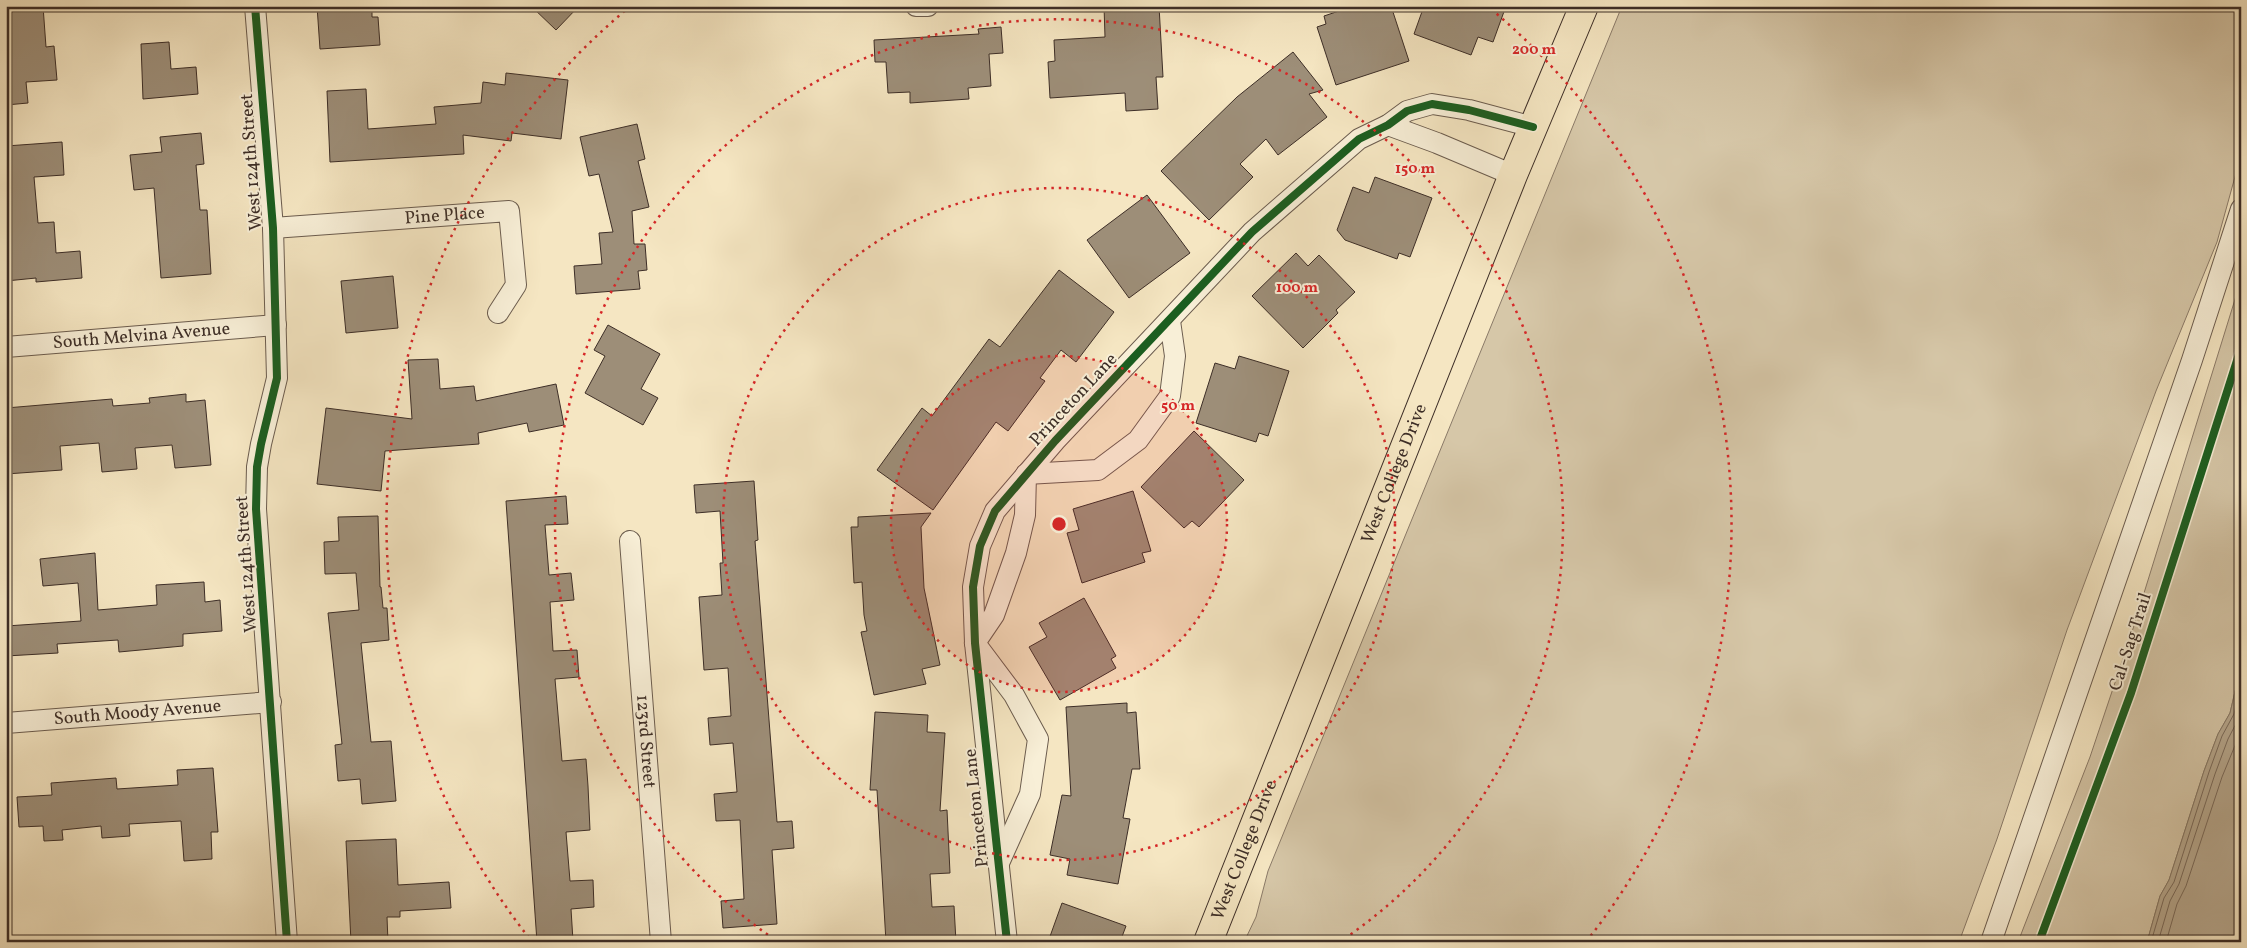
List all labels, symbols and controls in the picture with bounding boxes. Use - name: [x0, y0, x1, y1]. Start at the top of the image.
- text: 200 m: [1512, 40, 1556, 61]
- street label: West 124th Street: [235, 93, 269, 231]
- text: 150 m: [1395, 159, 1435, 180]
- street label: Pine Place: [404, 200, 485, 231]
- text: 100 m: [1276, 278, 1319, 299]
- street label: South Melvina Avenue: [52, 316, 231, 356]
- street label: Princeton Lane: [1024, 348, 1124, 452]
- text: 50 m: [1161, 396, 1195, 417]
- street label: West College Drive: [1355, 400, 1433, 547]
- street label: West 124th Street: [230, 495, 264, 633]
- centre of rings: [1050, 515, 1068, 533]
- street label: Cal-Sag Trail: [2103, 590, 2159, 694]
- street label: South Moody Avenue: [53, 693, 222, 732]
- street label: 123rd Street: [629, 694, 662, 789]
- street label: Princeton Lane: [958, 747, 996, 869]
- street label: West College Drive: [1205, 776, 1284, 924]

